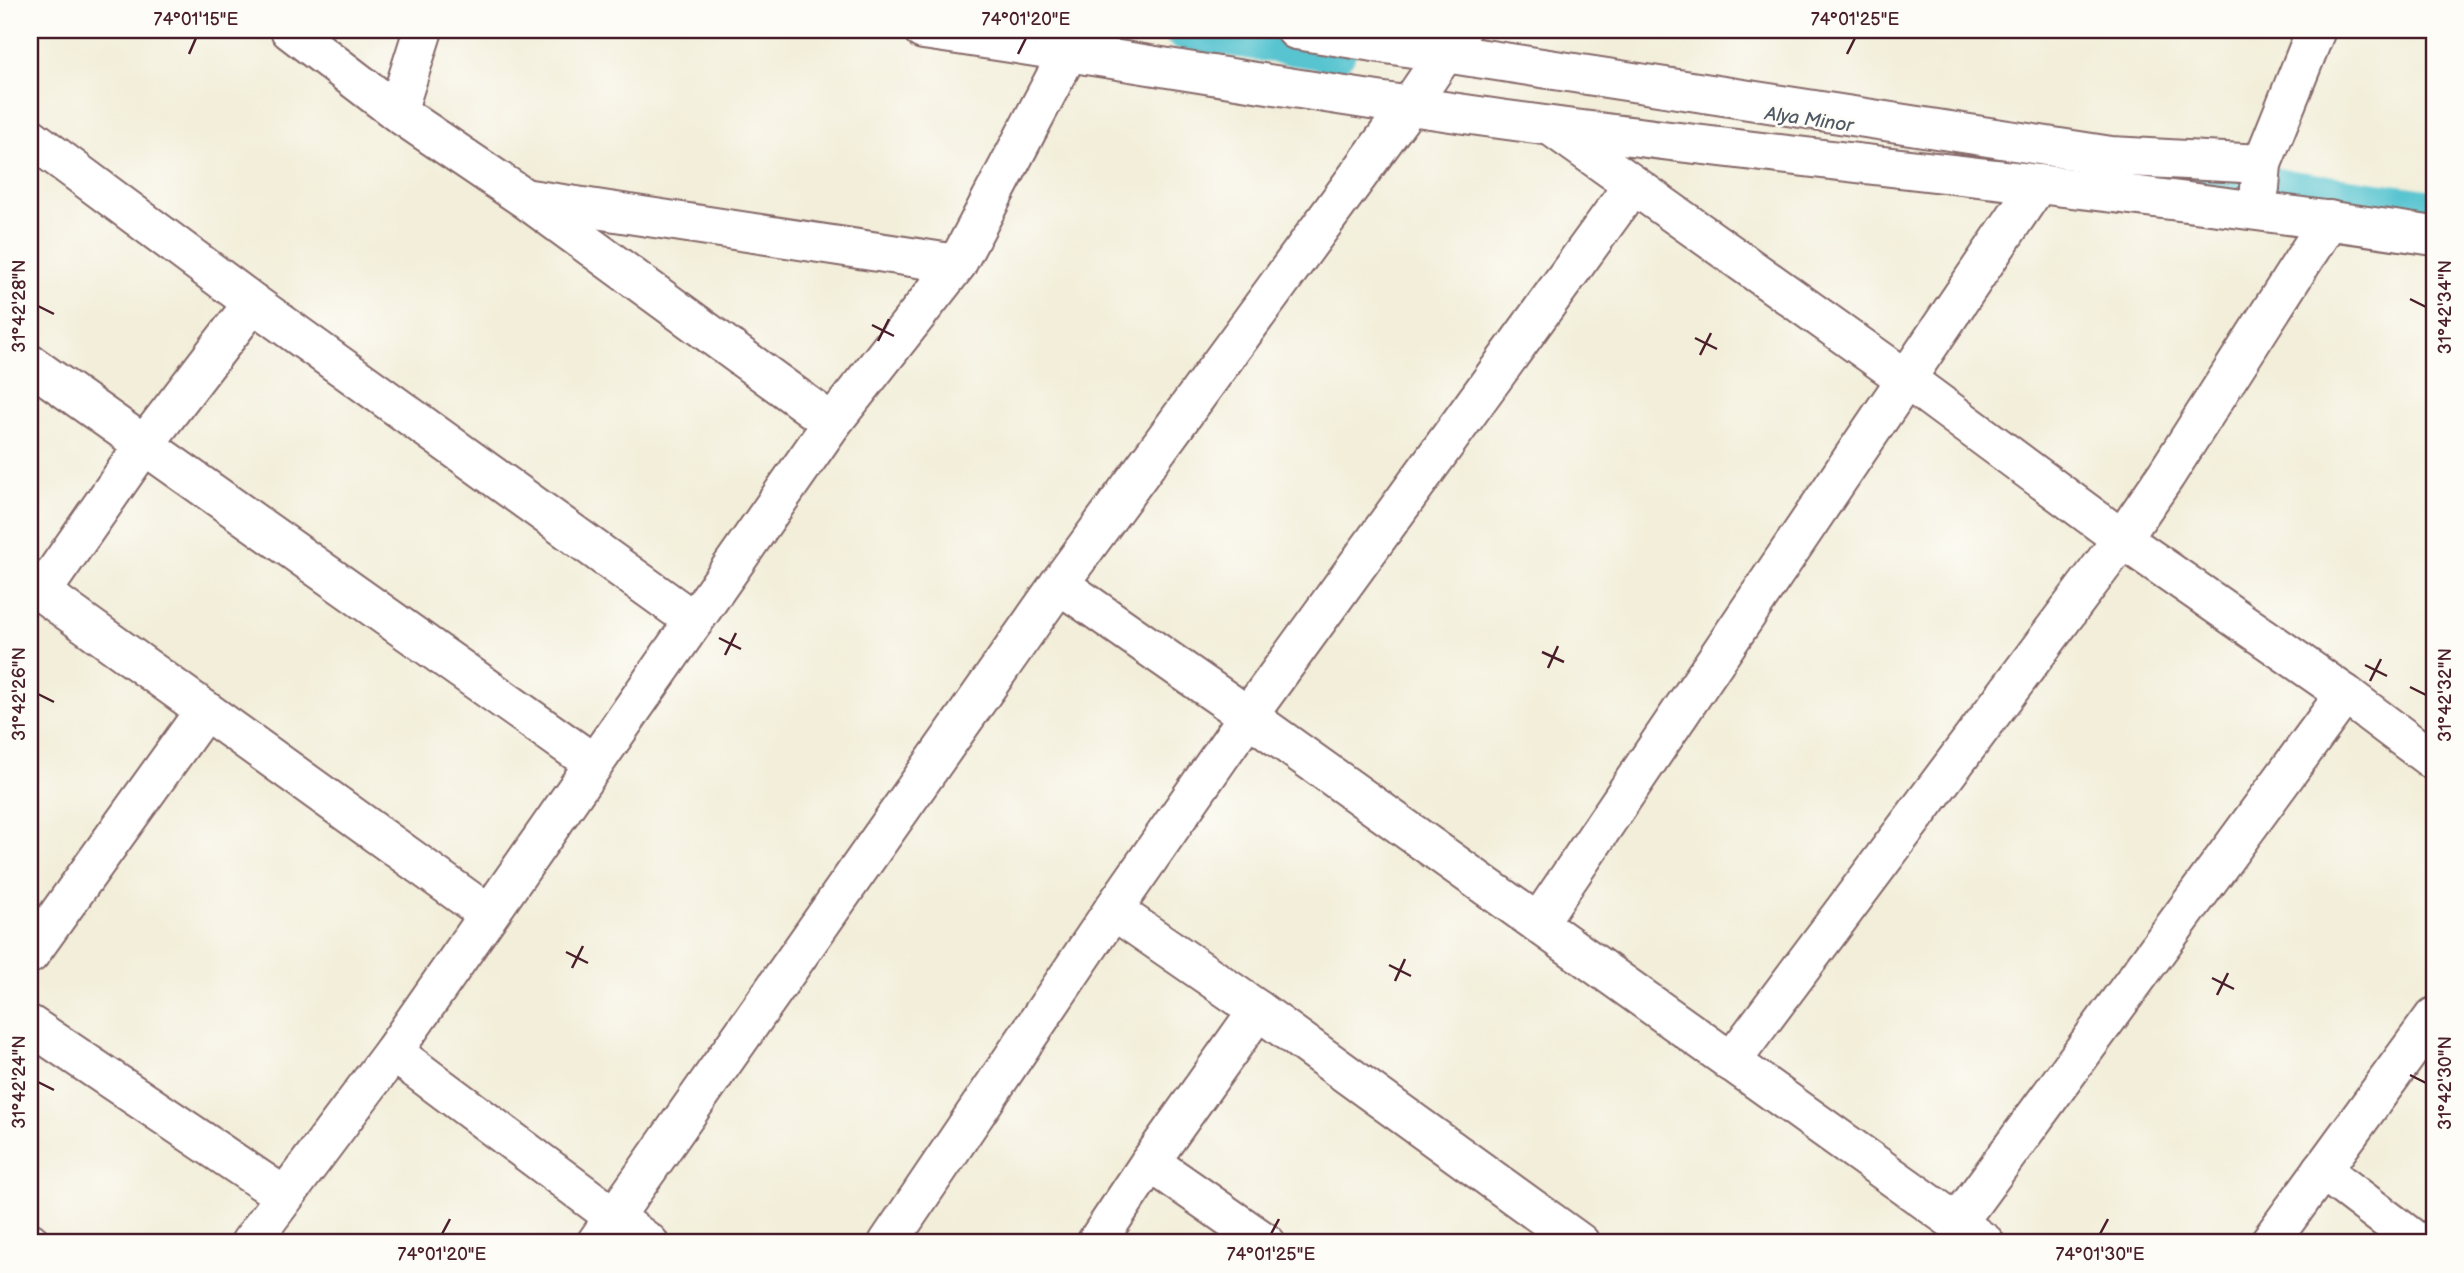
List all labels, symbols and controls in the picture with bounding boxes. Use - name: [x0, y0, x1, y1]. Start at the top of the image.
- text: 74°01'15"E: [154, 9, 239, 30]
- text: 74°01'20"E: [982, 9, 1071, 30]
- text: 74°01'25"E: [1811, 9, 1899, 30]
- water label: Alya Minor: [1762, 102, 1856, 138]
- text: 31°42'28"N: [9, 259, 30, 353]
- text: 31°42'34"N: [2435, 260, 2456, 354]
- text: 31°42'26"N: [9, 647, 30, 741]
- text: 31°42'32"N: [2435, 648, 2456, 742]
- text: 31°42'24"N: [9, 1035, 30, 1129]
- text: 31°42'30"N: [2435, 1036, 2456, 1130]
- text: 74°01'20"E: [398, 1244, 487, 1265]
- text: 74°01'25"E: [1227, 1244, 1315, 1265]
- text: 74°01'30"E: [2055, 1244, 2145, 1265]

